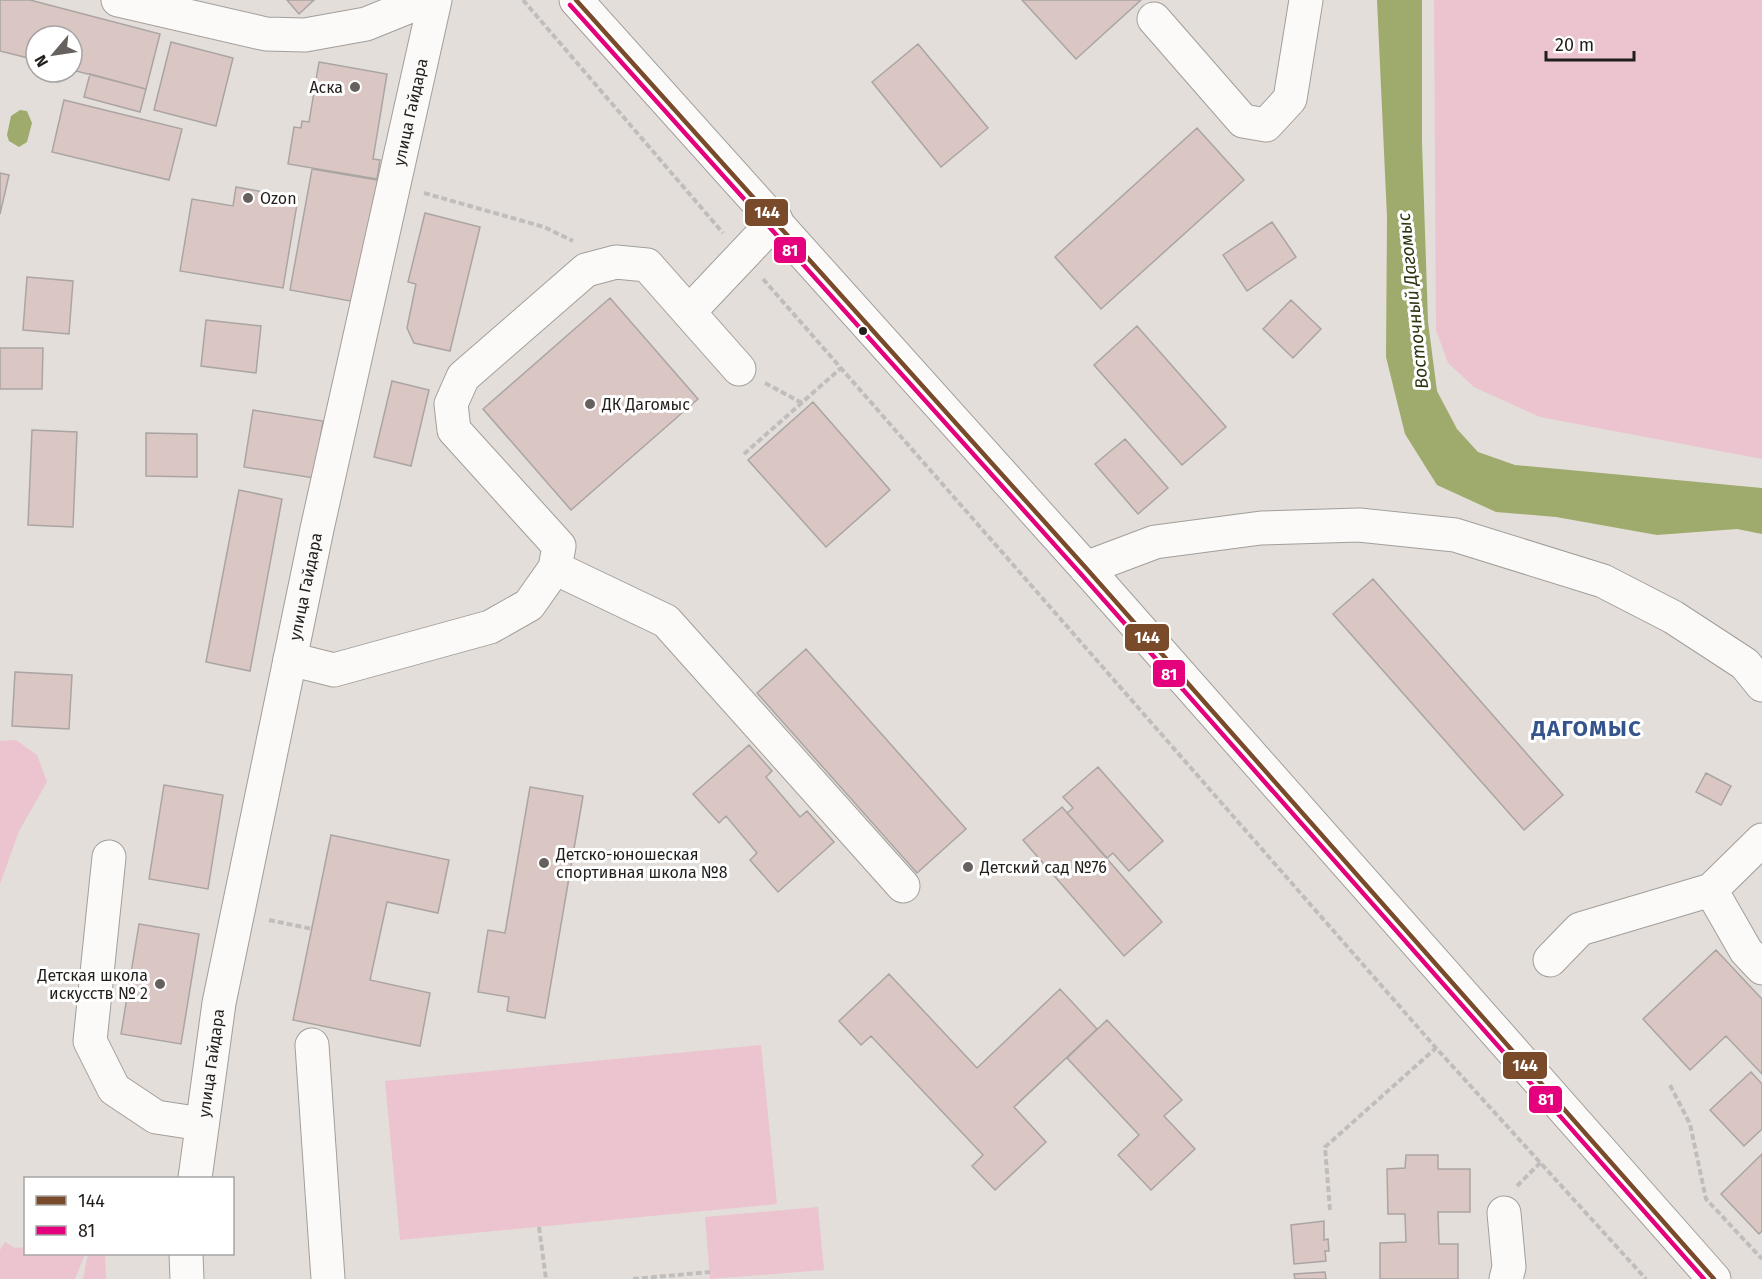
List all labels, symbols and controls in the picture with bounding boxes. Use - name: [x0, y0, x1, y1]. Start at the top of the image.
- north arrow: [24, 24, 84, 84]
- scale bar: [1546, 24, 1634, 62]
- text: 20 m: [1555, 34, 1594, 56]
- text: N: [30, 52, 52, 70]
- street label: улица Гайдара: [389, 57, 432, 168]
- place label: Аска: [309, 78, 343, 97]
- marker: Аска: [348, 80, 362, 94]
- place label: Ozon: [260, 189, 297, 208]
- marker: Ozon: [241, 191, 255, 205]
- line badge: 144: [744, 198, 789, 227]
- text: 144: [754, 203, 780, 222]
- water label: Восточный Дагомыс: [1393, 211, 1433, 390]
- line badge: 81: [773, 236, 807, 264]
- text: 81: [782, 241, 798, 260]
- unlabelled marker: [857, 325, 869, 337]
- place label: ДК Дагомыс: [601, 395, 690, 414]
- marker: ДК Дагомыс: [583, 397, 597, 411]
- street label: улица Гайдара: [285, 531, 326, 642]
- line badge: 144: [1124, 623, 1170, 652]
- text: 144: [1134, 628, 1160, 647]
- line badge: 81: [1152, 659, 1186, 688]
- text: 81: [1161, 665, 1177, 684]
- district label: ДАГОМЫС: [1531, 715, 1642, 742]
- place label: Детско-юношеская спортивная школа №8: [555, 845, 728, 882]
- marker: Детско-юношеская спортивная школа №8: [537, 856, 551, 870]
- place label: Детский сад №76: [979, 858, 1107, 877]
- marker: Детский сад №76: [961, 860, 975, 874]
- place label: Детская школа искусств № 2: [37, 966, 148, 1003]
- marker: Детская школа искусств № 2: [153, 977, 167, 991]
- street label: улица Гайдара: [194, 1008, 228, 1119]
- line badge: 144: [1502, 1051, 1548, 1080]
- text: 144: [1512, 1056, 1538, 1075]
- line badge: 81: [1528, 1085, 1563, 1114]
- text: 81: [1538, 1090, 1554, 1109]
- legend: [24, 1177, 234, 1255]
- text: 144: [78, 1190, 105, 1212]
- text: 81: [78, 1220, 95, 1242]

